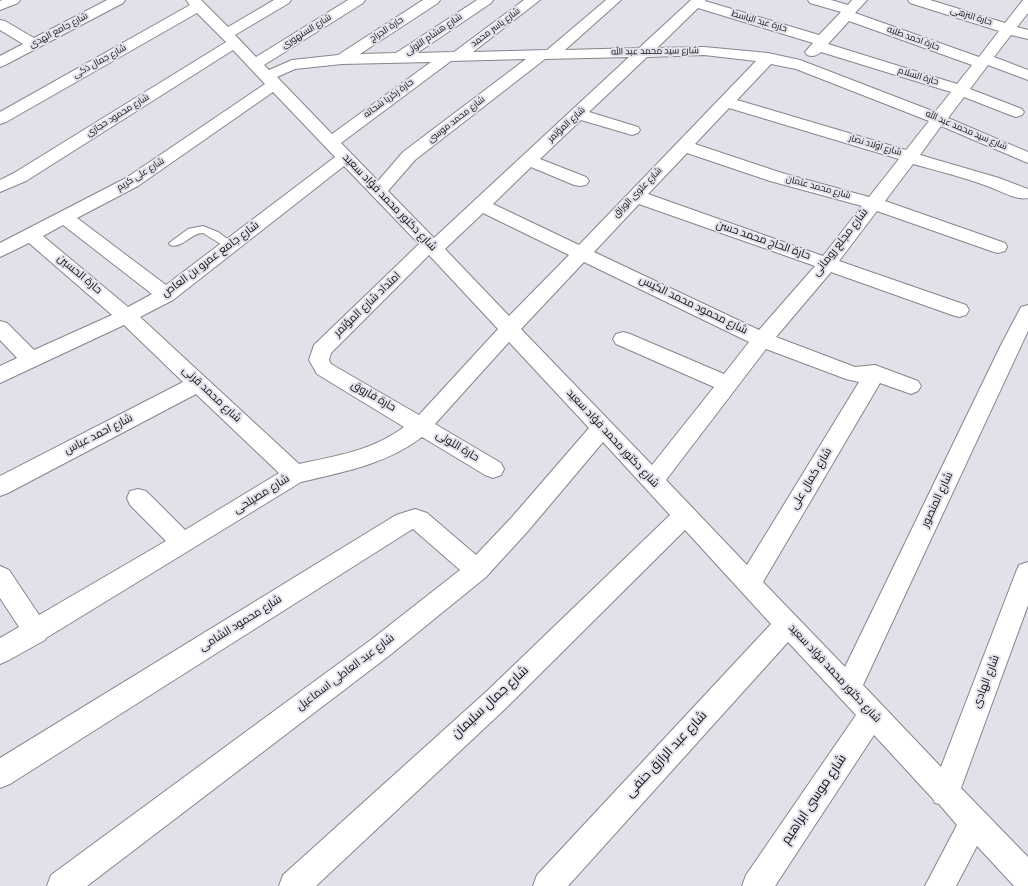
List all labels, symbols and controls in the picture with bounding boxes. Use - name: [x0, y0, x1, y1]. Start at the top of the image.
- street label: شارع ياسر محمد: [469, 6, 523, 50]
- street label: حارة النزهى: [949, 6, 993, 28]
- street label: حارة عبد الباسط: [730, 9, 788, 35]
- street label: شارع جامع الهدى: [28, 11, 90, 51]
- street label: شارع السنهورى: [280, 12, 334, 52]
- street label: شارع هشام اللولى: [403, 12, 465, 58]
- street label: حارة الجراج: [368, 15, 406, 45]
- street label: حارة احمد طلبه: [885, 25, 941, 53]
- street label: شارع جمال ذكى: [71, 43, 129, 81]
- street label: شارع سيد محمد عبد الله: [611, 46, 699, 58]
- street label: حارة السلام: [896, 66, 940, 88]
- street label: حارة زكريا شحاته: [362, 77, 416, 121]
- street label: شارع محمود حجازى: [85, 92, 151, 140]
- street label: شارع محمد موسى: [426, 94, 488, 146]
- street label: شارع المؤتمر: [546, 105, 588, 145]
- street label: شارع سيد محمد عبد الله: [924, 109, 1008, 153]
- street label: شارع اولاد نصار: [847, 133, 903, 159]
- street label: شارع دكتور محمد فؤاد سعيد: [339, 152, 439, 254]
- street label: شارع على كريم: [115, 156, 167, 194]
- street label: شارع علوى الوراق: [611, 166, 665, 220]
- street label: شارع محمد عثمان: [785, 174, 851, 202]
- street label: شارع مجلع رومانى: [810, 206, 872, 280]
- street label: شارع جامع عمرو بن العاص: [160, 219, 262, 301]
- street label: حارة الحاج محمد حسن: [714, 219, 812, 263]
- street label: حارة الحسين: [54, 253, 104, 297]
- street label: امتداد شارع المؤتمر: [332, 270, 404, 340]
- street label: شارع محمود محمد الكيس: [637, 274, 749, 338]
- street label: شارع محمد قرنى: [179, 364, 243, 426]
- street label: حارة فاروق: [348, 379, 398, 415]
- street label: شارع دكتور محمد فؤاد سعيد: [563, 387, 661, 491]
- street label: شارع احمد عباس: [63, 412, 135, 458]
- street label: حارة اللولى: [433, 429, 481, 465]
- street label: شارع كمال على: [788, 446, 836, 512]
- street label: شارع المنصور: [920, 470, 956, 530]
- street label: شارع مصيلحى: [232, 473, 292, 517]
- street label: شارع محمود الشامى: [197, 593, 285, 655]
- street label: شارع دكتور محمد فؤاد سعيد: [785, 622, 883, 726]
- street label: شارع عبد العاطى اسماعيل: [295, 632, 397, 714]
- street label: شارع الهادى: [971, 654, 1003, 710]
- street label: شارع جمال سليمان: [449, 663, 533, 743]
- street label: شارع عبد الرازق حنفى: [623, 708, 711, 802]
- street label: شارع موسى ابراهيم: [779, 752, 851, 848]

